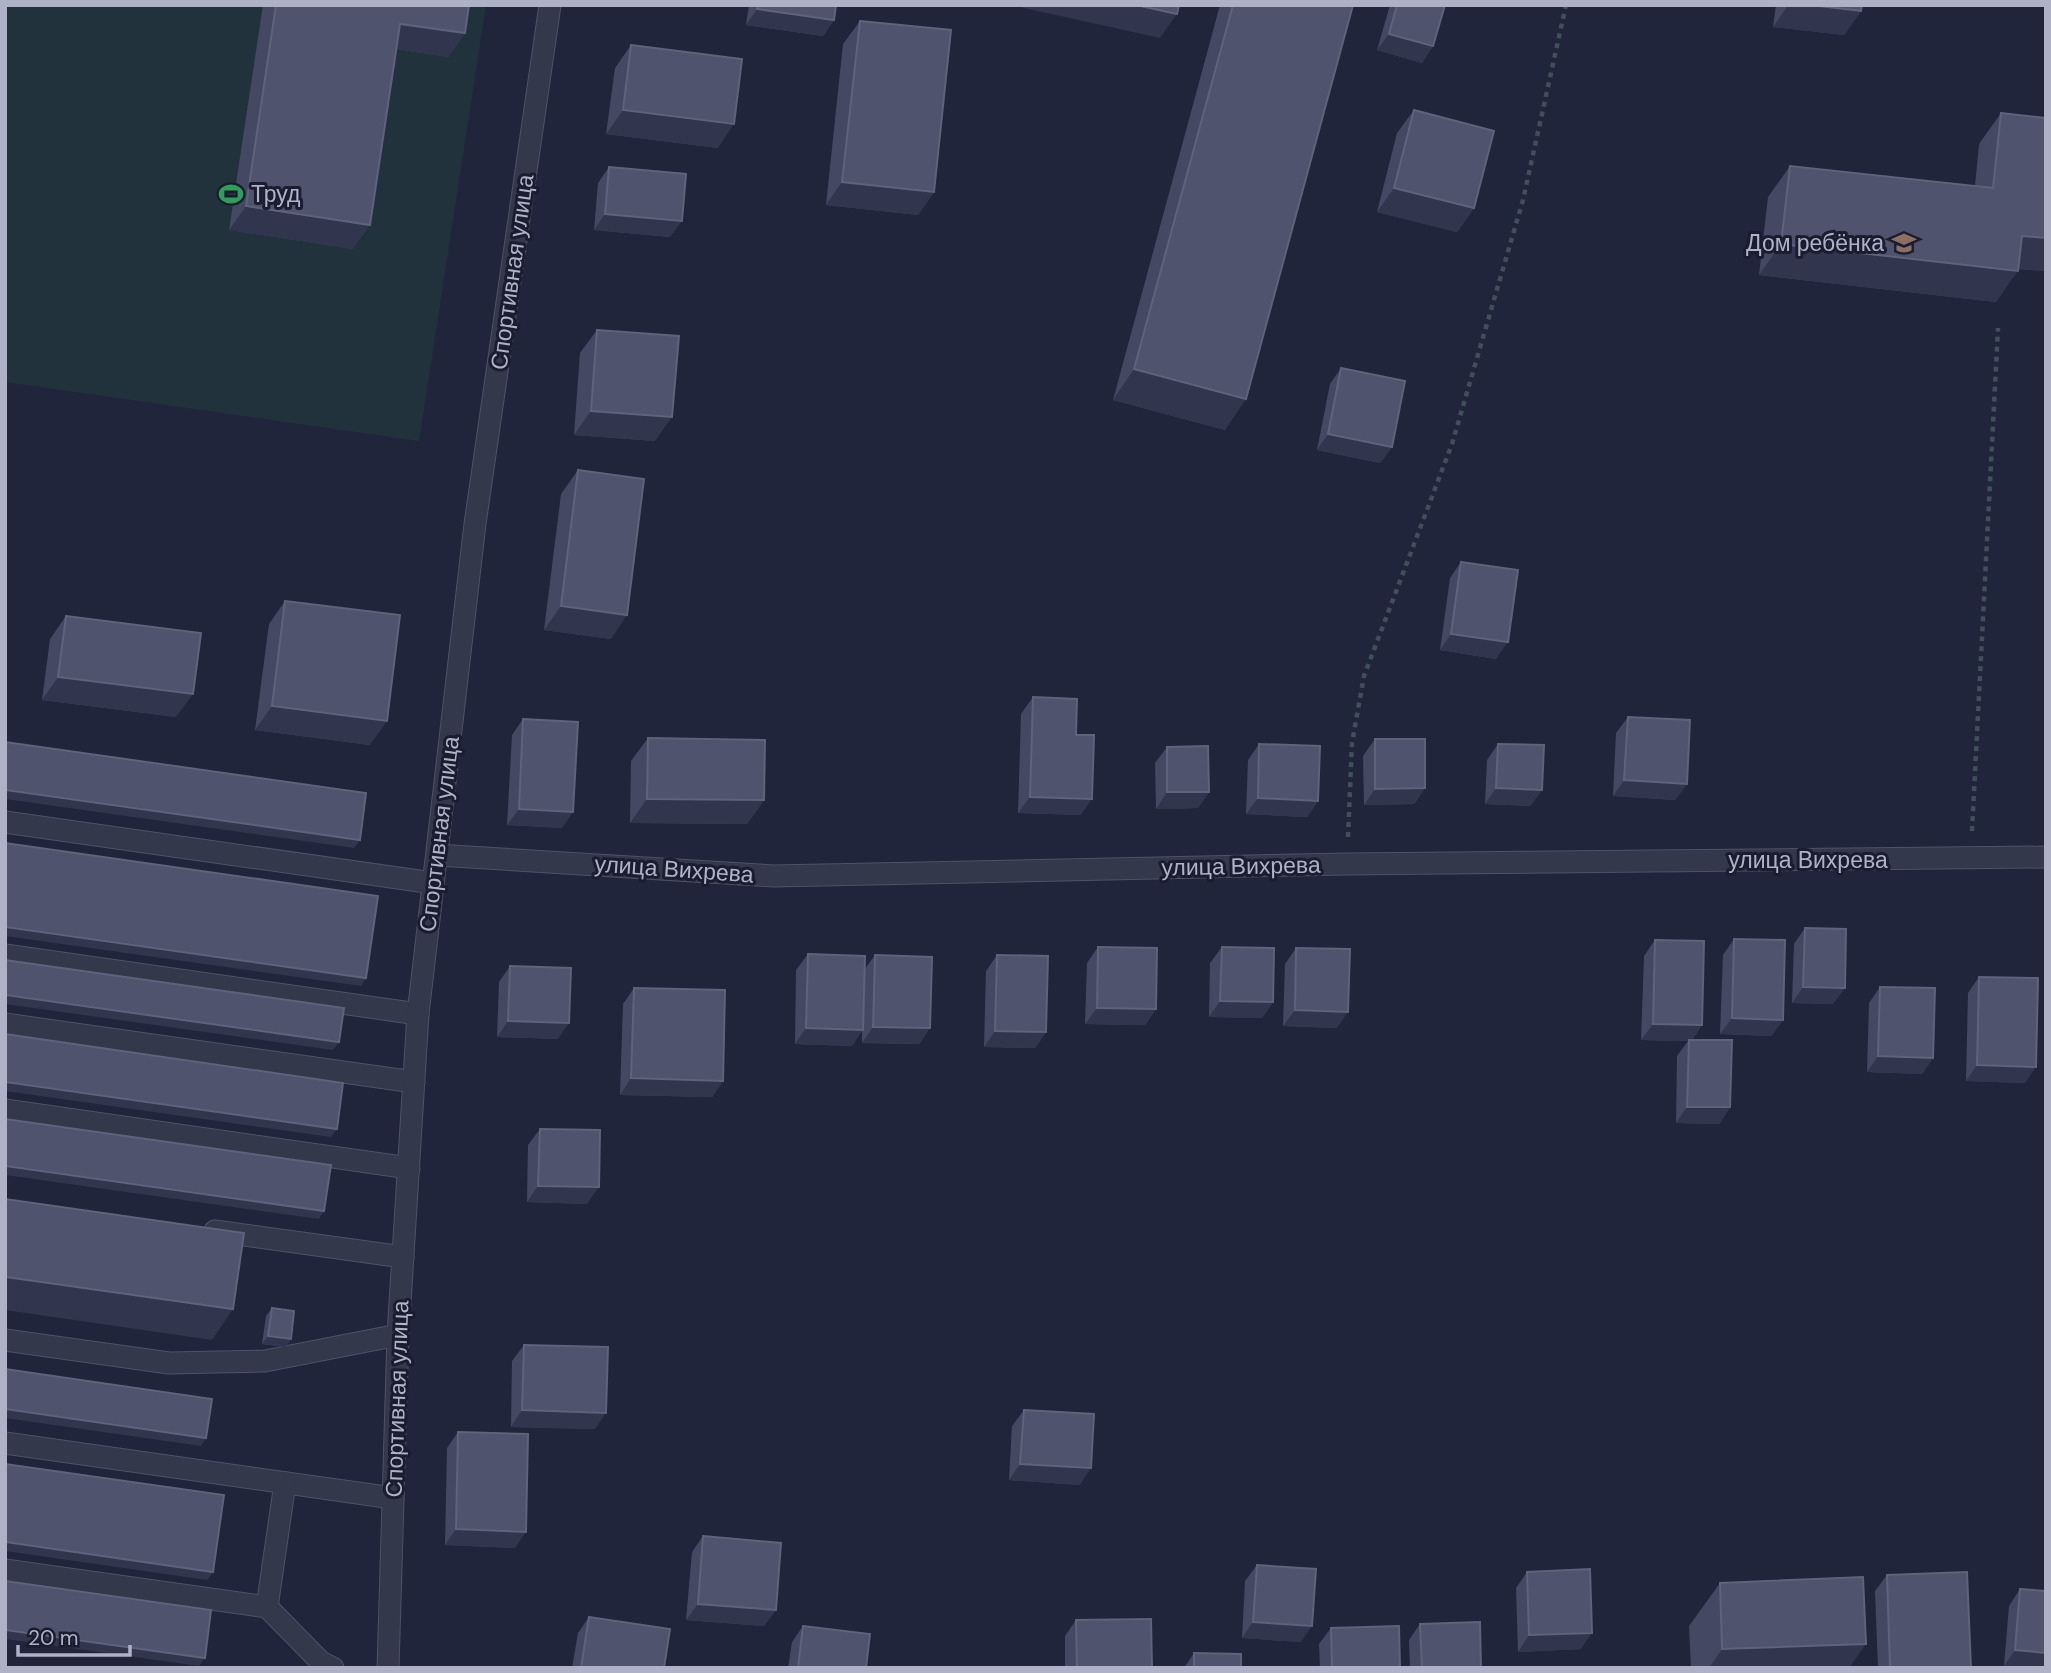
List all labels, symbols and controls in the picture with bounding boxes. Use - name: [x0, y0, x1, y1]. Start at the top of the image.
- street label: Спортивная улица: [483, 172, 541, 372]
- place label: Труд: [251, 179, 301, 209]
- sports icon: Труд: [217, 180, 245, 208]
- place label: Дом ребёнка: [1746, 228, 1884, 258]
- school or university icon: Дом ребёнка: [1890, 229, 1918, 257]
- street label: Спортивная улица: [412, 734, 466, 934]
- street label: улица Вихрева: [1728, 845, 1888, 875]
- street label: улица Вихрева: [593, 848, 755, 890]
- street label: улица Вихрева: [1161, 850, 1321, 882]
- street label: Спортивная улица: [379, 1300, 415, 1498]
- scale bar: [18, 1614, 130, 1658]
- text: 20 m: [28, 1624, 79, 1652]

